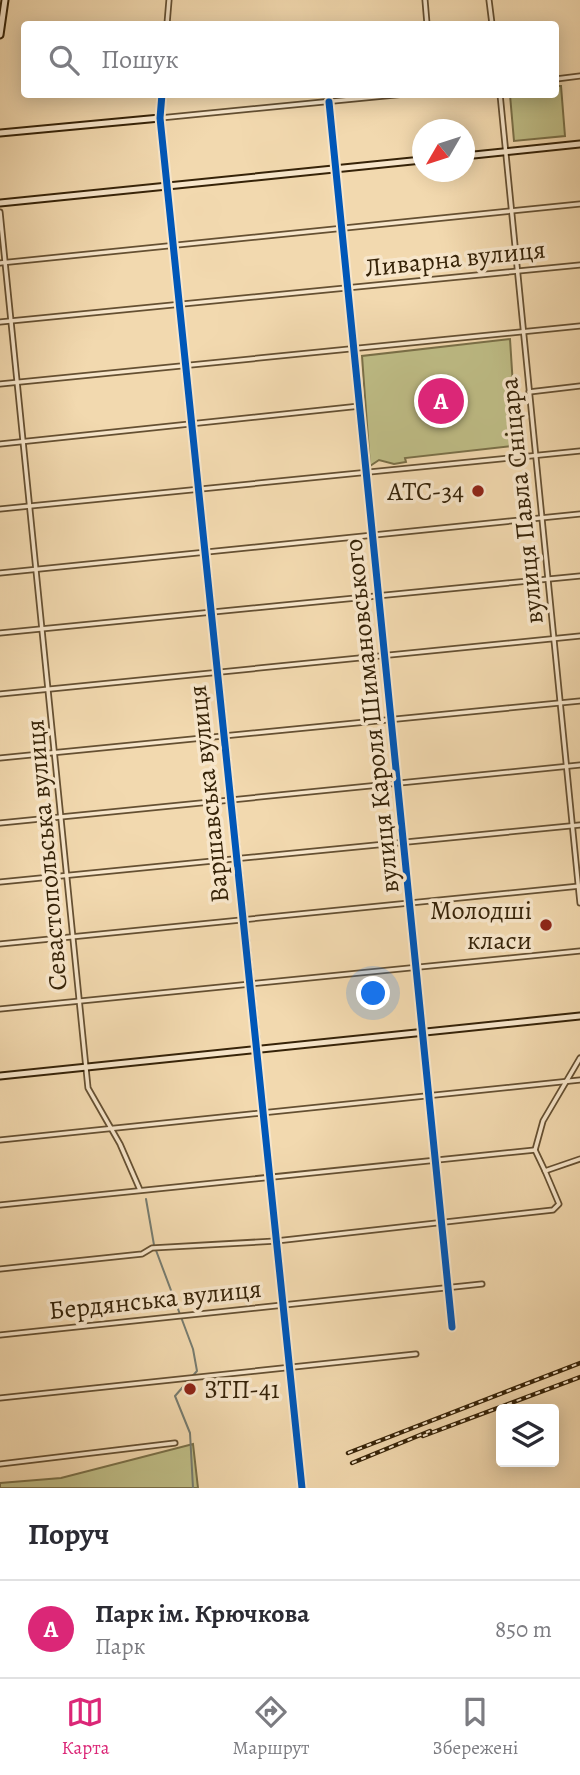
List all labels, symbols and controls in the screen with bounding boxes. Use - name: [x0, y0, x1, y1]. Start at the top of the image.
- search box: [21, 21, 559, 98]
- icon: search: [45, 41, 83, 79]
- text: Пошук: [101, 42, 179, 77]
- north arrow: [412, 119, 475, 182]
- street label: Ливарна вулиця: [363, 232, 547, 285]
- pin: A: [418, 375, 464, 427]
- street label: вулиця Павла Сніцара: [491, 376, 552, 626]
- place label: АТС-34: [387, 474, 464, 509]
- marker: АТС-34: [470, 483, 486, 499]
- street label: вулиця Кароля Шимановського: [336, 537, 407, 895]
- street label: Варшавська вулиця: [180, 683, 237, 905]
- street label: Севастопольська вулиця: [17, 718, 76, 992]
- place label: Молодші класи: [430, 893, 532, 958]
- marker: Молодші класи: [538, 917, 554, 933]
- your location: [356, 976, 390, 1010]
- street label: Бердянська вулиця: [47, 1271, 263, 1328]
- place label: ЗТП-41: [204, 1372, 280, 1407]
- marker: ЗТП-41: [182, 1381, 198, 1397]
- map controls: [496, 1404, 559, 1467]
- button: layers: [496, 1404, 559, 1467]
- text: Поруч: [28, 1514, 109, 1554]
- text: Парк ім. Крючкова: [95, 1596, 310, 1631]
- text: A: [44, 1614, 58, 1645]
- text: 850 m: [495, 1614, 552, 1645]
- text: Парк: [95, 1631, 146, 1662]
- tab: Карта: [62, 1693, 109, 1761]
- tab: Маршрут: [233, 1693, 309, 1761]
- tab: Збережені: [433, 1693, 518, 1761]

